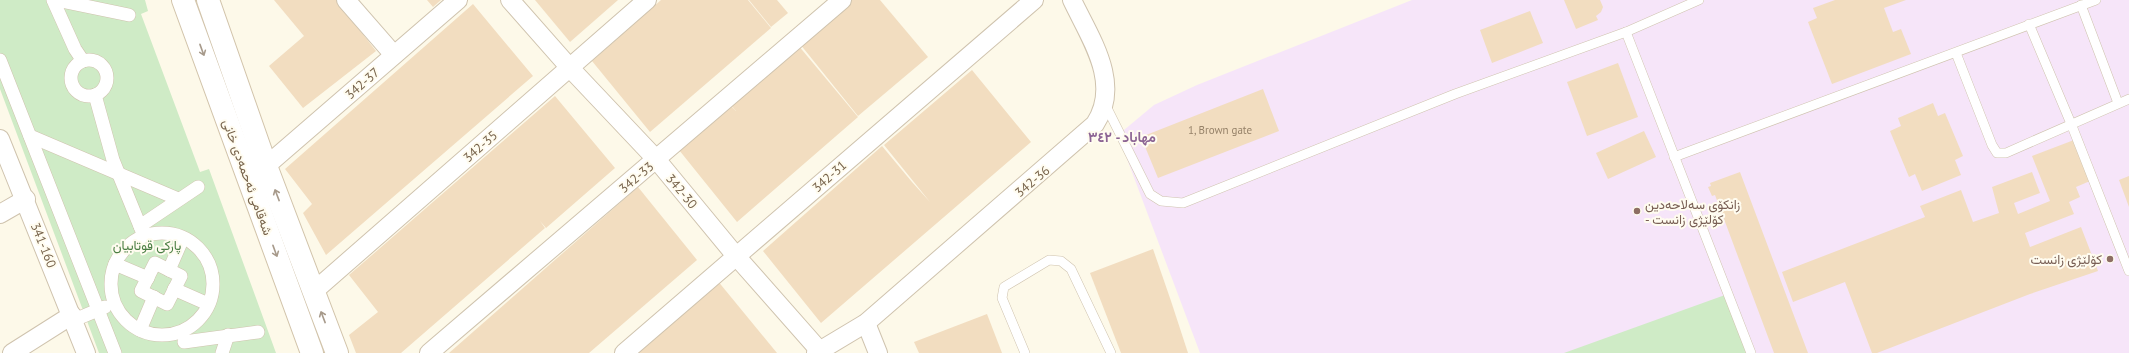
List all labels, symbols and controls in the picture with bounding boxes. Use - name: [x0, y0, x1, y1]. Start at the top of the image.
- one-way arrow: [198, 43, 206, 55]
- street label: 342-37: [342, 64, 383, 103]
- street label: شەقامی ئەحمەدی خانی: [219, 117, 276, 237]
- house number: 1, Brown gate: [1188, 123, 1252, 137]
- street label: 342-35: [460, 127, 501, 166]
- district label: مهاباد - ٣٤٢: [1088, 128, 1156, 146]
- street label: 342-31: [809, 157, 850, 196]
- street label: 342-33: [615, 158, 657, 197]
- street label: 342-36: [1011, 162, 1053, 201]
- street label: 342-30: [662, 170, 701, 212]
- one-way arrow: [272, 189, 280, 201]
- place label: زانکۆی سەلاحەدین - کۆلێژی زانست: [1645, 196, 1740, 228]
- marker: زانکۆی سەلاحەدین - کۆلێژی زانست: [1632, 206, 1642, 216]
- street label: 341-160: [27, 220, 60, 270]
- park label: پارکی قوتابیان: [113, 237, 181, 255]
- one-way arrow: [271, 244, 279, 256]
- place label: کۆلێژی زانست: [2031, 251, 2102, 268]
- marker: کۆلێژی زانست: [2105, 254, 2115, 264]
- one-way arrow: [318, 311, 326, 323]

